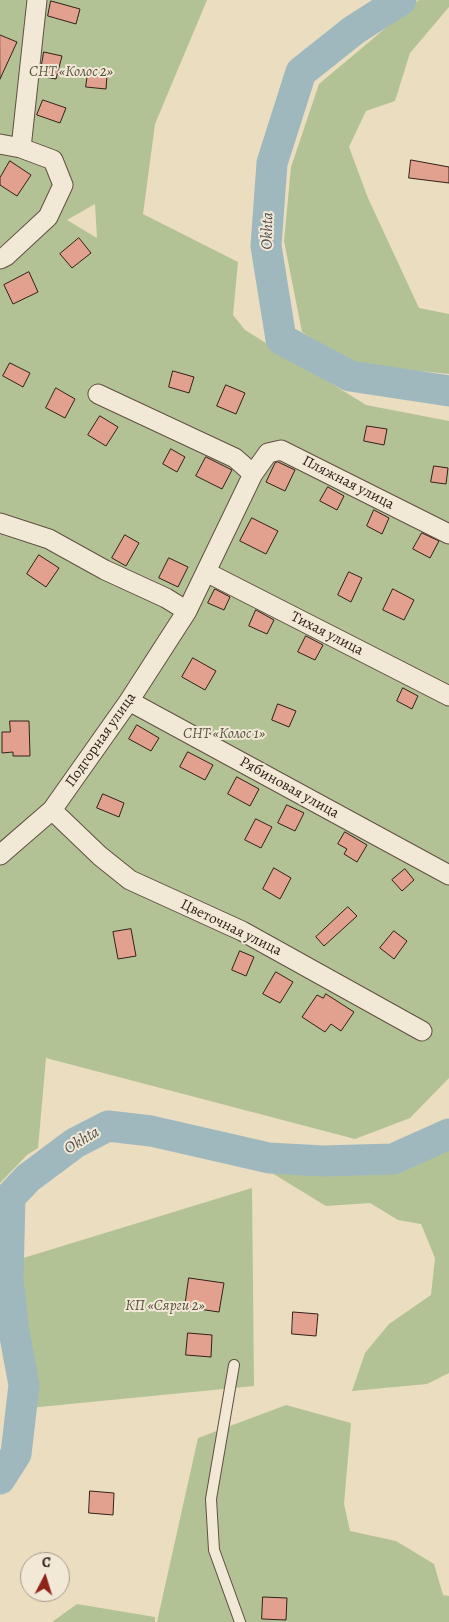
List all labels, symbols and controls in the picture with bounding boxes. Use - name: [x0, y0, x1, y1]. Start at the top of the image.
- park label: СНТ «Колос 2»: [29, 63, 113, 81]
- water label: Okhta: [258, 212, 278, 250]
- street label: Пляжная улица: [299, 452, 397, 514]
- street label: Тихая улица: [288, 608, 366, 660]
- street label: Подгорная улица: [62, 689, 140, 791]
- park label: СНТ «Колос 1»: [183, 725, 265, 743]
- street label: Рябиновая улица: [236, 753, 342, 823]
- street label: Цветочная улица: [178, 896, 284, 960]
- water label: Okhta: [61, 1123, 103, 1159]
- park label: КП «Сярги 2»: [125, 1297, 205, 1315]
- north arrow: [20, 1552, 70, 1602]
- text: С: [41, 1553, 51, 1572]

